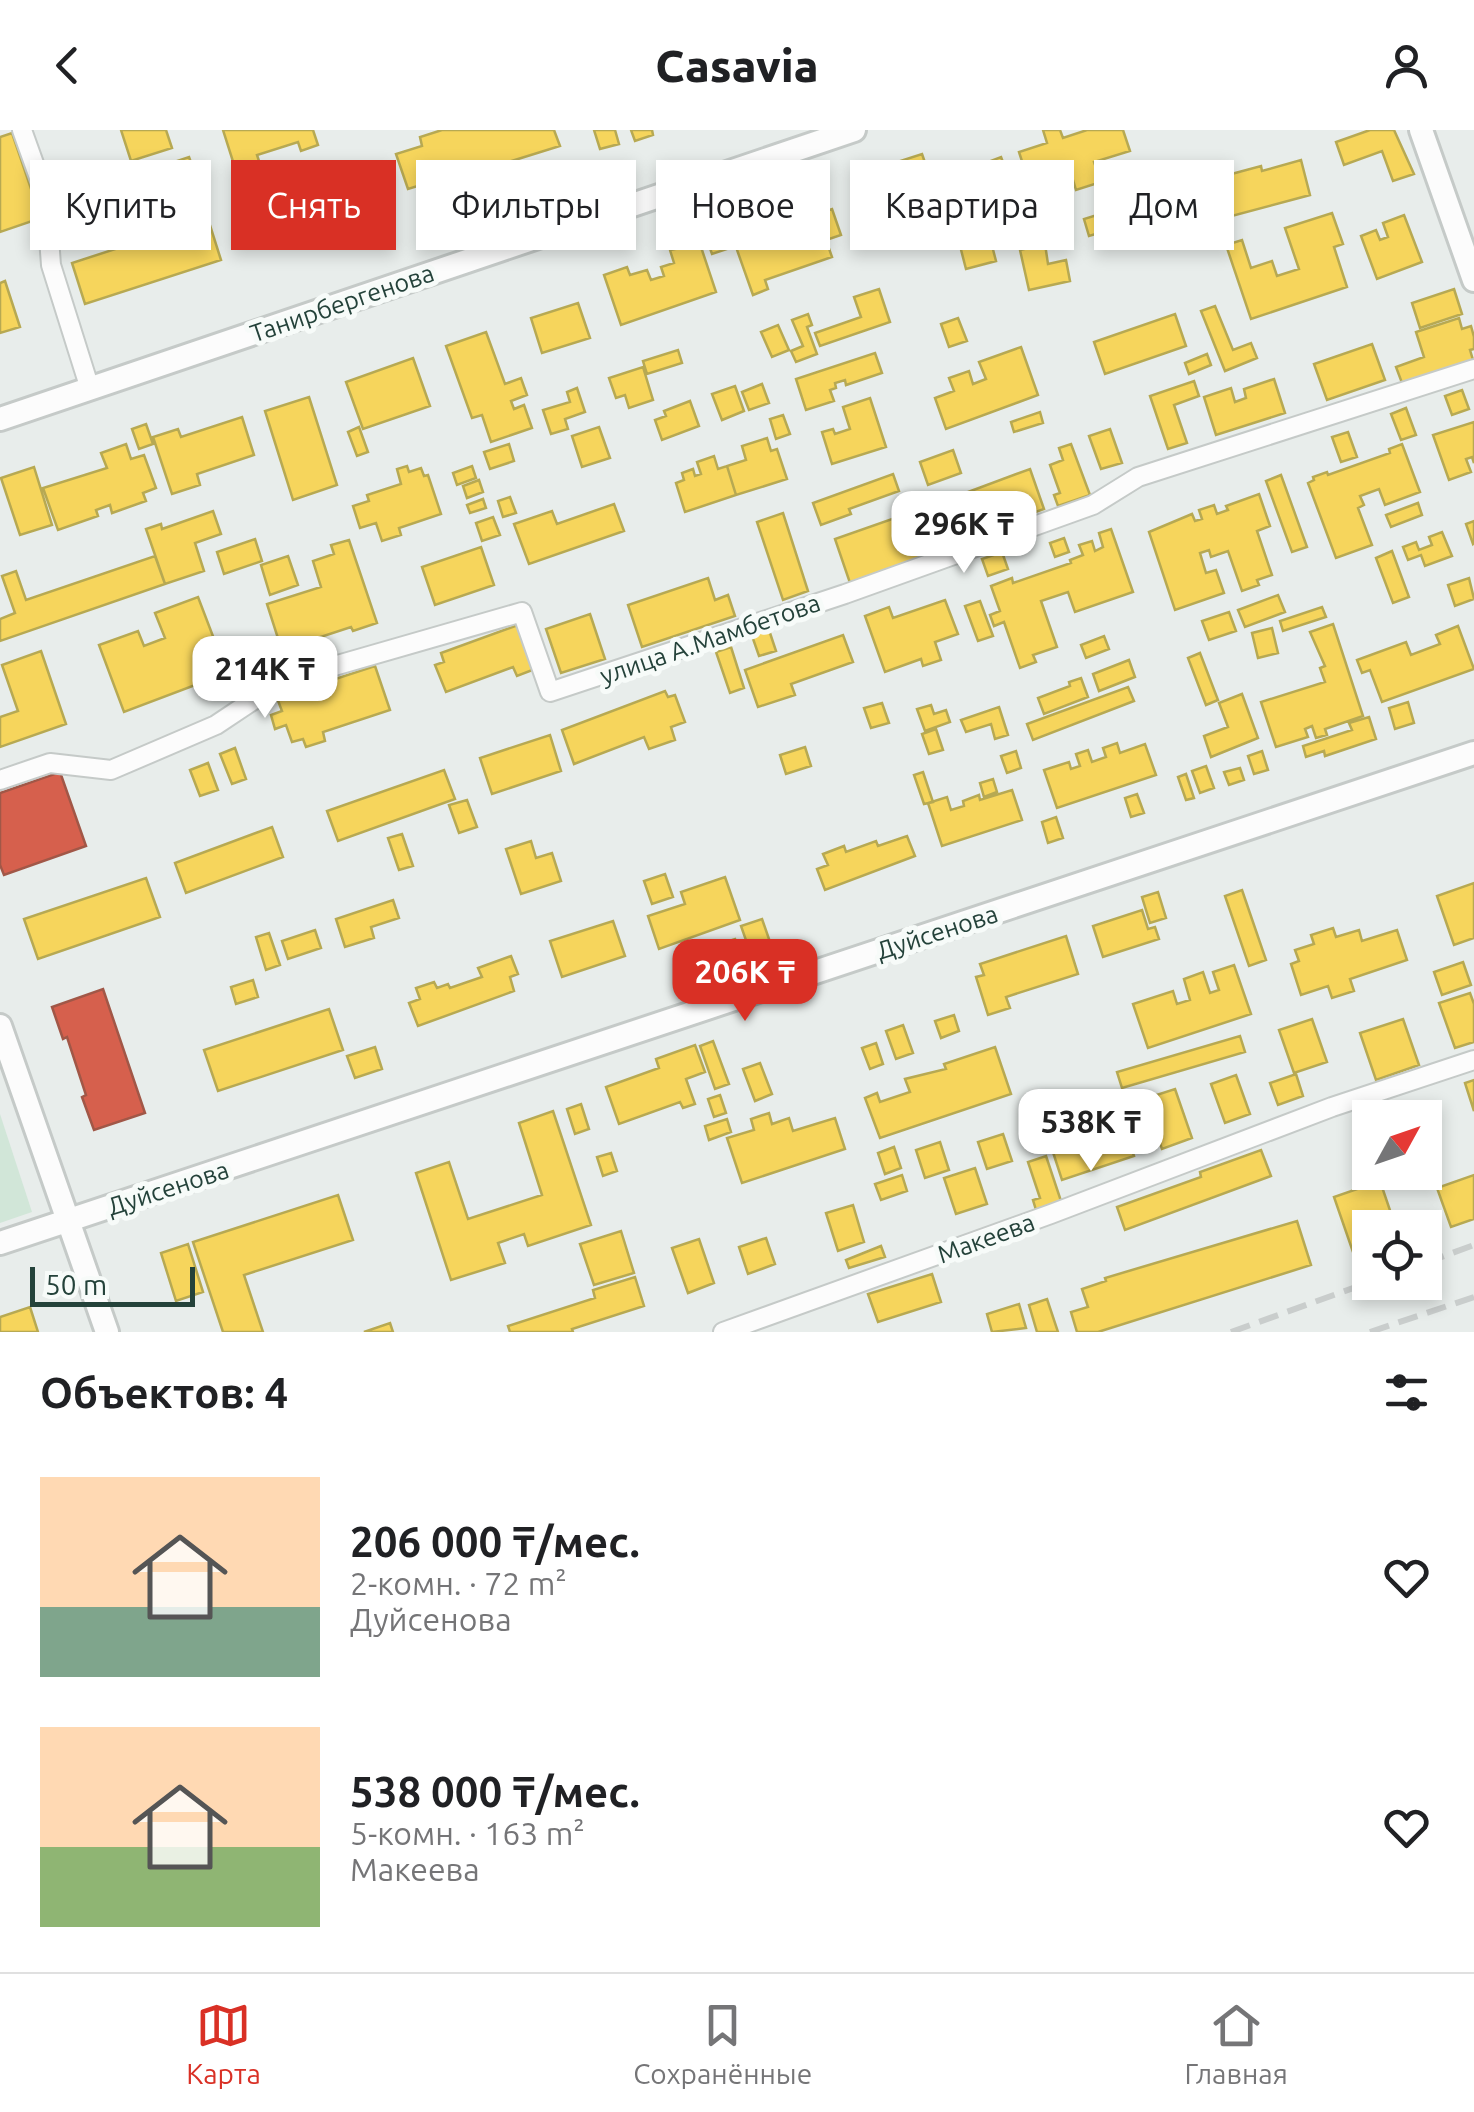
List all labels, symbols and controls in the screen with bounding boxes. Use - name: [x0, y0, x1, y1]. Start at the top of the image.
- icon: back: [40, 38, 95, 93]
- icon: person: [1379, 38, 1434, 93]
- text: Casavia: [655, 40, 819, 91]
- chip: Купить: [30, 160, 211, 250]
- chip: Снять: [231, 160, 396, 250]
- chip: Фильтры: [416, 160, 636, 250]
- chip: Новое: [656, 160, 830, 250]
- chip: Квартира: [850, 160, 1074, 250]
- chip: Дом: [1094, 160, 1234, 250]
- street label: Танирбергенова: [246, 258, 438, 348]
- pin: 296K ₸: [883, 491, 1045, 576]
- text: 296K ₸: [913, 505, 1015, 541]
- street label: улица А.Мамбетова: [596, 588, 824, 690]
- pin: 214K ₸: [184, 636, 346, 721]
- text: 214K ₸: [214, 650, 316, 686]
- street label: Дуйсенова: [873, 899, 1001, 965]
- pin: 206K ₸: [664, 939, 826, 1024]
- text: 206K ₸: [694, 953, 796, 989]
- pin: 538K ₸: [1010, 1089, 1172, 1174]
- north arrow: [1352, 1100, 1442, 1190]
- map controls: [1352, 1100, 1442, 1300]
- text: 538K ₸: [1040, 1103, 1142, 1139]
- street label: Дуйсенова: [104, 1155, 232, 1221]
- street label: Макеева: [934, 1208, 1038, 1268]
- button: locate: [1352, 1210, 1442, 1300]
- scale bar: [30, 1262, 195, 1306]
- text: 50 m: [45, 1269, 107, 1300]
- icon: filters: [1379, 1365, 1434, 1420]
- text: Объектов: 4: [40, 1369, 288, 1416]
- icon: home: [120, 1517, 240, 1637]
- text: 206 000 ₸/мес.: [350, 1518, 640, 1565]
- icon: heart: [1379, 1550, 1434, 1605]
- text: 2-комн. · 72 m²: [350, 1565, 567, 1601]
- text: Дуйсенова: [350, 1601, 512, 1637]
- icon: home: [120, 1767, 240, 1887]
- text: 538 000 ₸/мес.: [350, 1768, 640, 1815]
- icon: heart: [1379, 1800, 1434, 1855]
- text: 5-комн. · 163 m²: [350, 1815, 585, 1851]
- text: Макеева: [350, 1851, 480, 1887]
- tab: Карта: [186, 1998, 261, 2089]
- tab: Сохранённые: [633, 1998, 812, 2089]
- tab: Главная: [1185, 1998, 1288, 2089]

